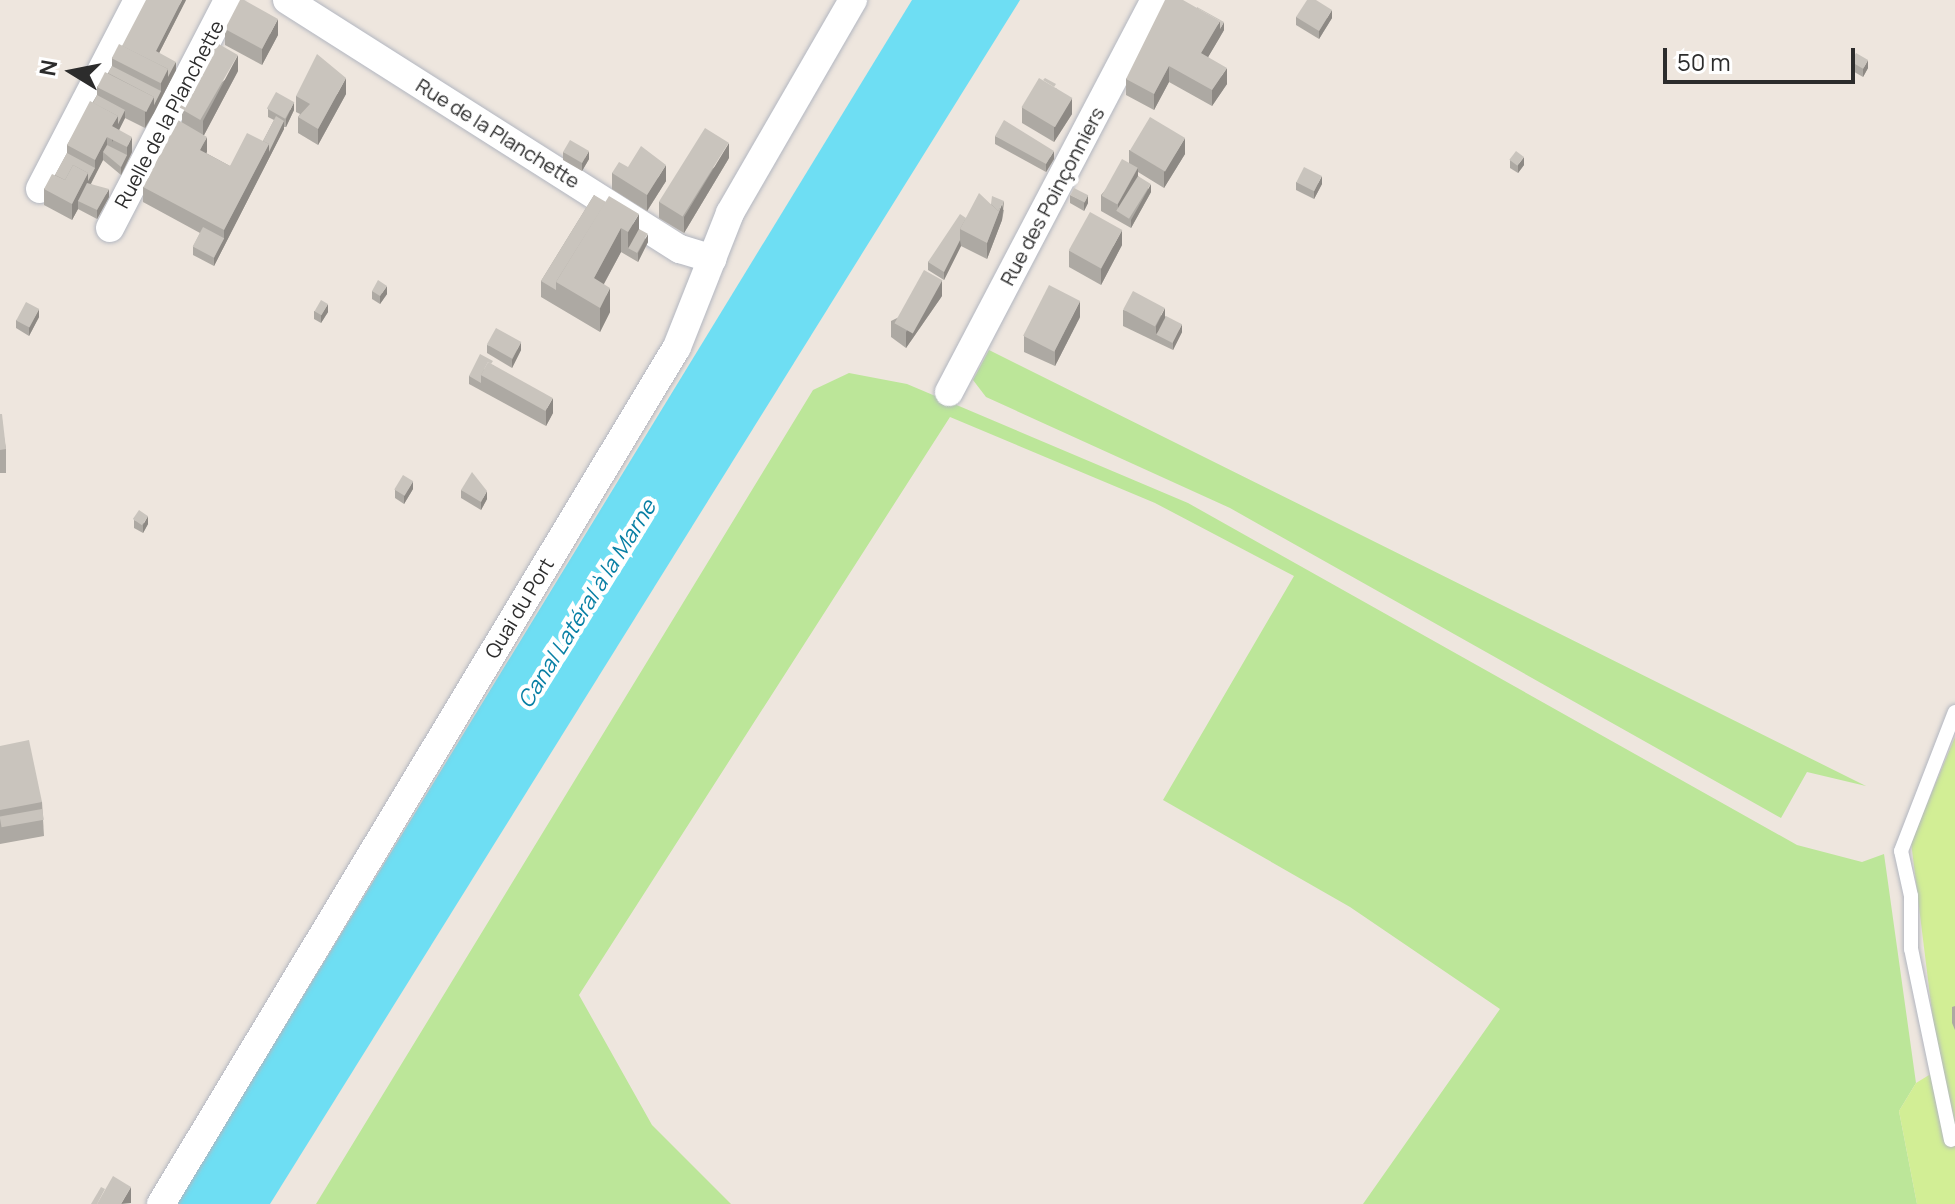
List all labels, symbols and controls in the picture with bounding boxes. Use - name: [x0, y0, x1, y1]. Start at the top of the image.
- street label: Ruelle de la Planchette: [109, 16, 229, 212]
- north arrow: [32, 32, 112, 112]
- scale bar: [1667, 32, 1859, 82]
- text: 50 m: [1677, 45, 1731, 78]
- text: N: [32, 57, 65, 78]
- street label: Rue de la Planchette: [412, 73, 584, 193]
- street label: Rue des Poinçonniers: [995, 103, 1109, 289]
- water label: Canal Latéral à la Marne: [512, 495, 662, 713]
- street label: Quai du Port: [480, 553, 558, 663]

